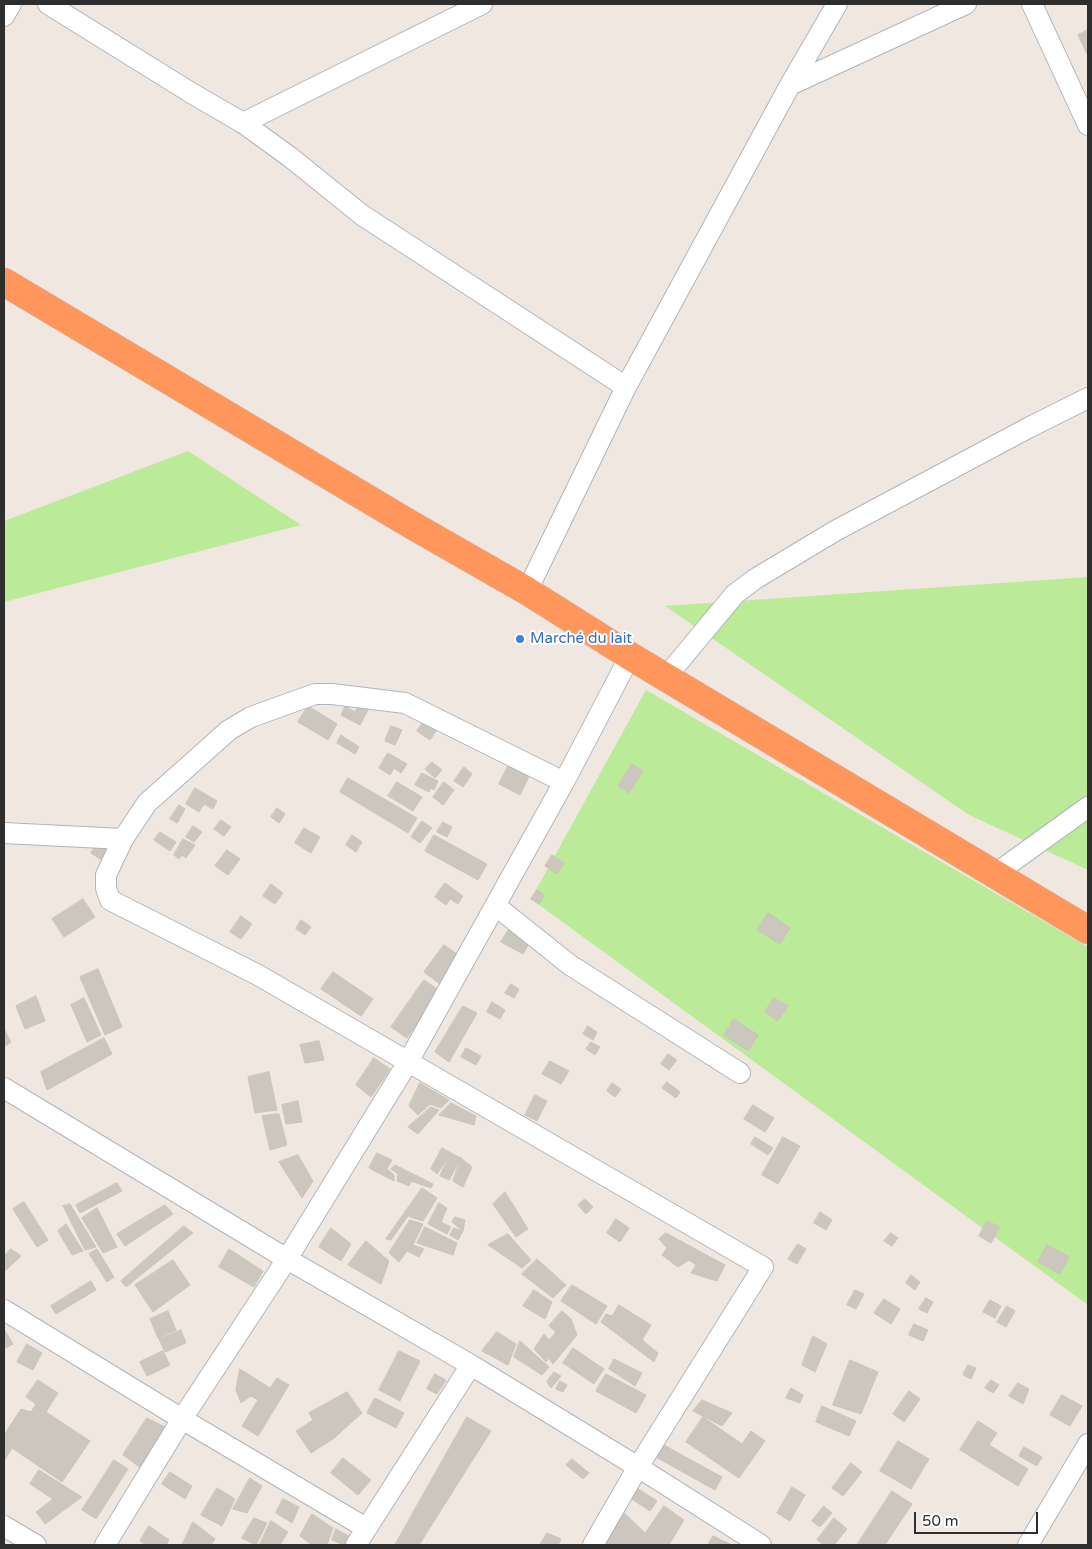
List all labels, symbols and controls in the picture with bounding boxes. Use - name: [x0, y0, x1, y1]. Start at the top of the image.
- place label: Marché du lait: [530, 630, 632, 648]
- marker: Marché du lait: [514, 633, 526, 645]
- scale bar: [917, 1502, 1041, 1534]
- text: 50 m: [922, 1512, 959, 1530]

